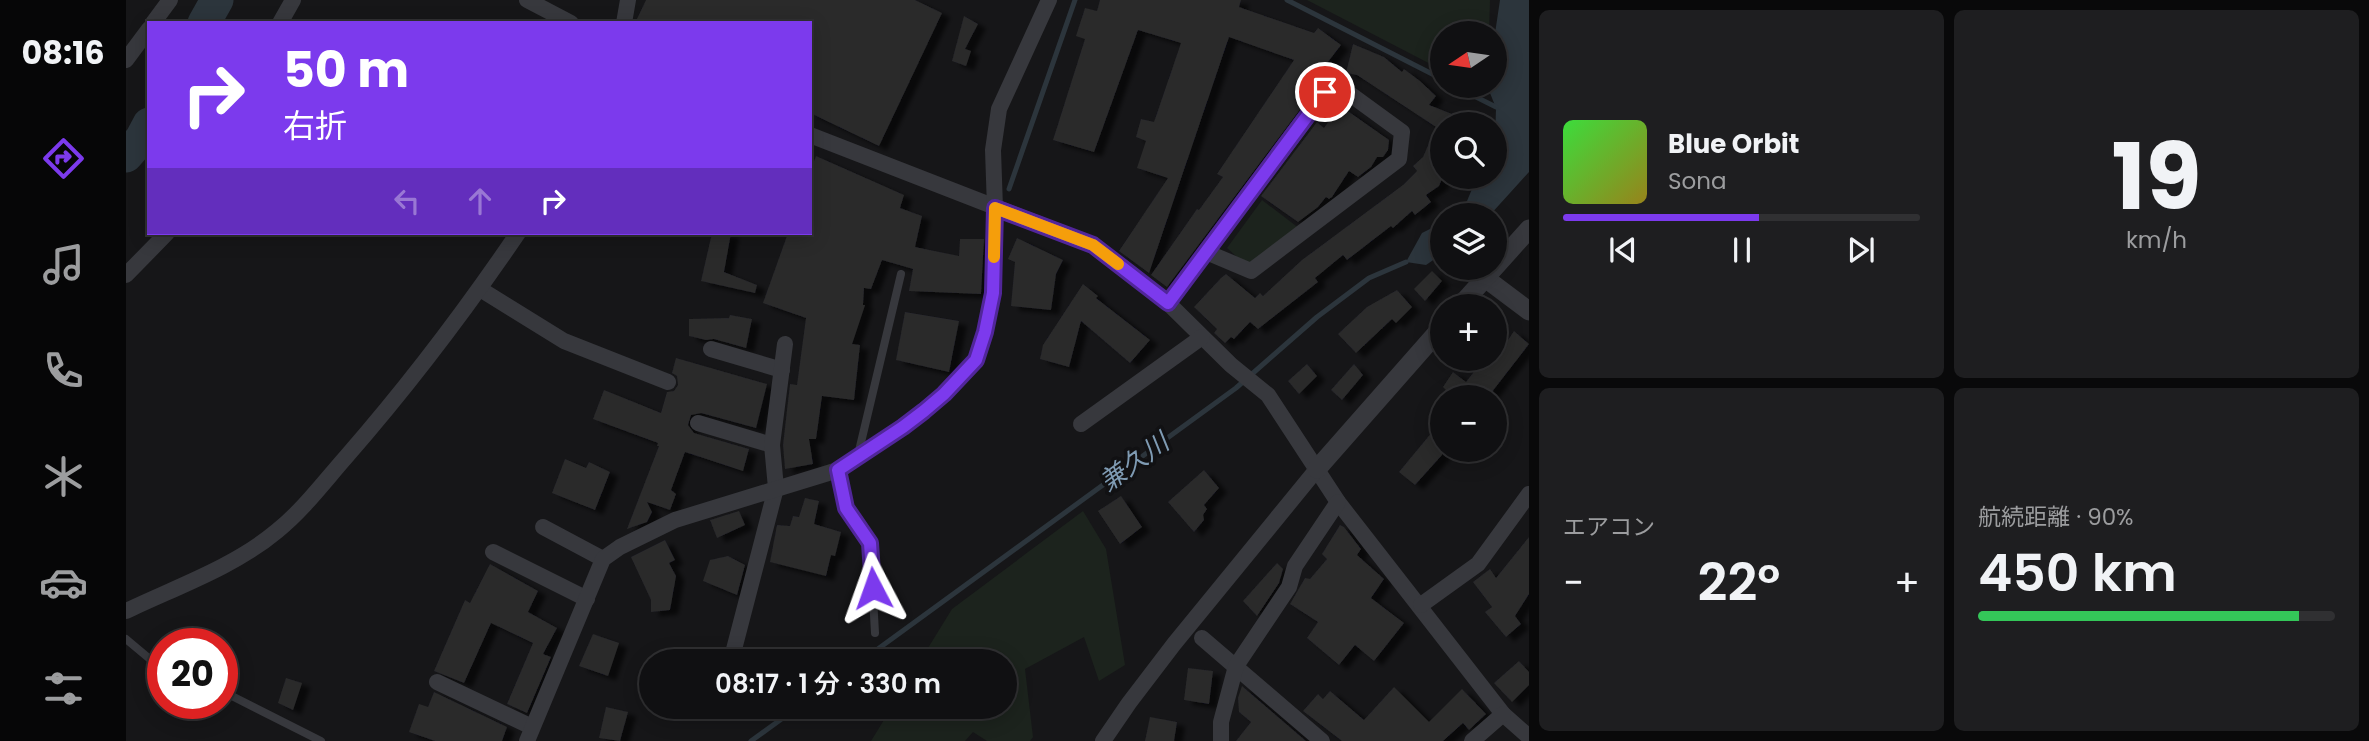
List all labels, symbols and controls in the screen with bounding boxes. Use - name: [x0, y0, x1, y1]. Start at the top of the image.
- north arrow: [1430, 21, 1507, 98]
- map controls: [1430, 21, 1507, 462]
- text: 08:16: [21, 30, 105, 75]
- text: 50 m: [283, 36, 409, 104]
- icon: right: [168, 49, 259, 140]
- pin: [1295, 62, 1355, 122]
- icon: arrive: [1306, 73, 1344, 111]
- text: 右折: [283, 103, 347, 148]
- button: search: [1430, 112, 1507, 189]
- text: 19: [2111, 113, 2202, 241]
- text: Blue Orbit: [1668, 126, 1799, 162]
- icon: directions: [39, 134, 88, 183]
- text: Sona: [1668, 165, 1727, 197]
- icon: left: [388, 182, 426, 220]
- icon: ahead: [461, 182, 499, 220]
- icon: right: [534, 182, 572, 220]
- button: layers: [1430, 203, 1507, 280]
- text: km/h: [2126, 224, 2187, 256]
- icon: previous: [1604, 231, 1642, 269]
- icon: pause: [1723, 231, 1761, 269]
- icon: next: [1842, 231, 1880, 269]
- icon: music: [39, 240, 88, 289]
- button: +: [1430, 294, 1507, 371]
- icon: phone: [39, 346, 88, 395]
- button: −: [1430, 385, 1507, 462]
- water label: 兼久川: [1092, 423, 1179, 499]
- icon: climate: [39, 452, 88, 501]
- text: 航続距離 · 90%: [1978, 501, 2134, 533]
- text: エアコン: [1563, 511, 1655, 543]
- text: 450 km: [1978, 536, 2177, 609]
- text: 22°: [1698, 546, 1780, 619]
- position arrow: [836, 551, 910, 625]
- text: −: [1563, 556, 1584, 609]
- text: +: [1894, 556, 1920, 609]
- icon: car: [39, 558, 88, 607]
- speed limit sign: 20: [147, 628, 238, 719]
- icon: filters: [39, 664, 88, 713]
- text: 08:17 · 1 分 · 330 m: [715, 666, 941, 702]

